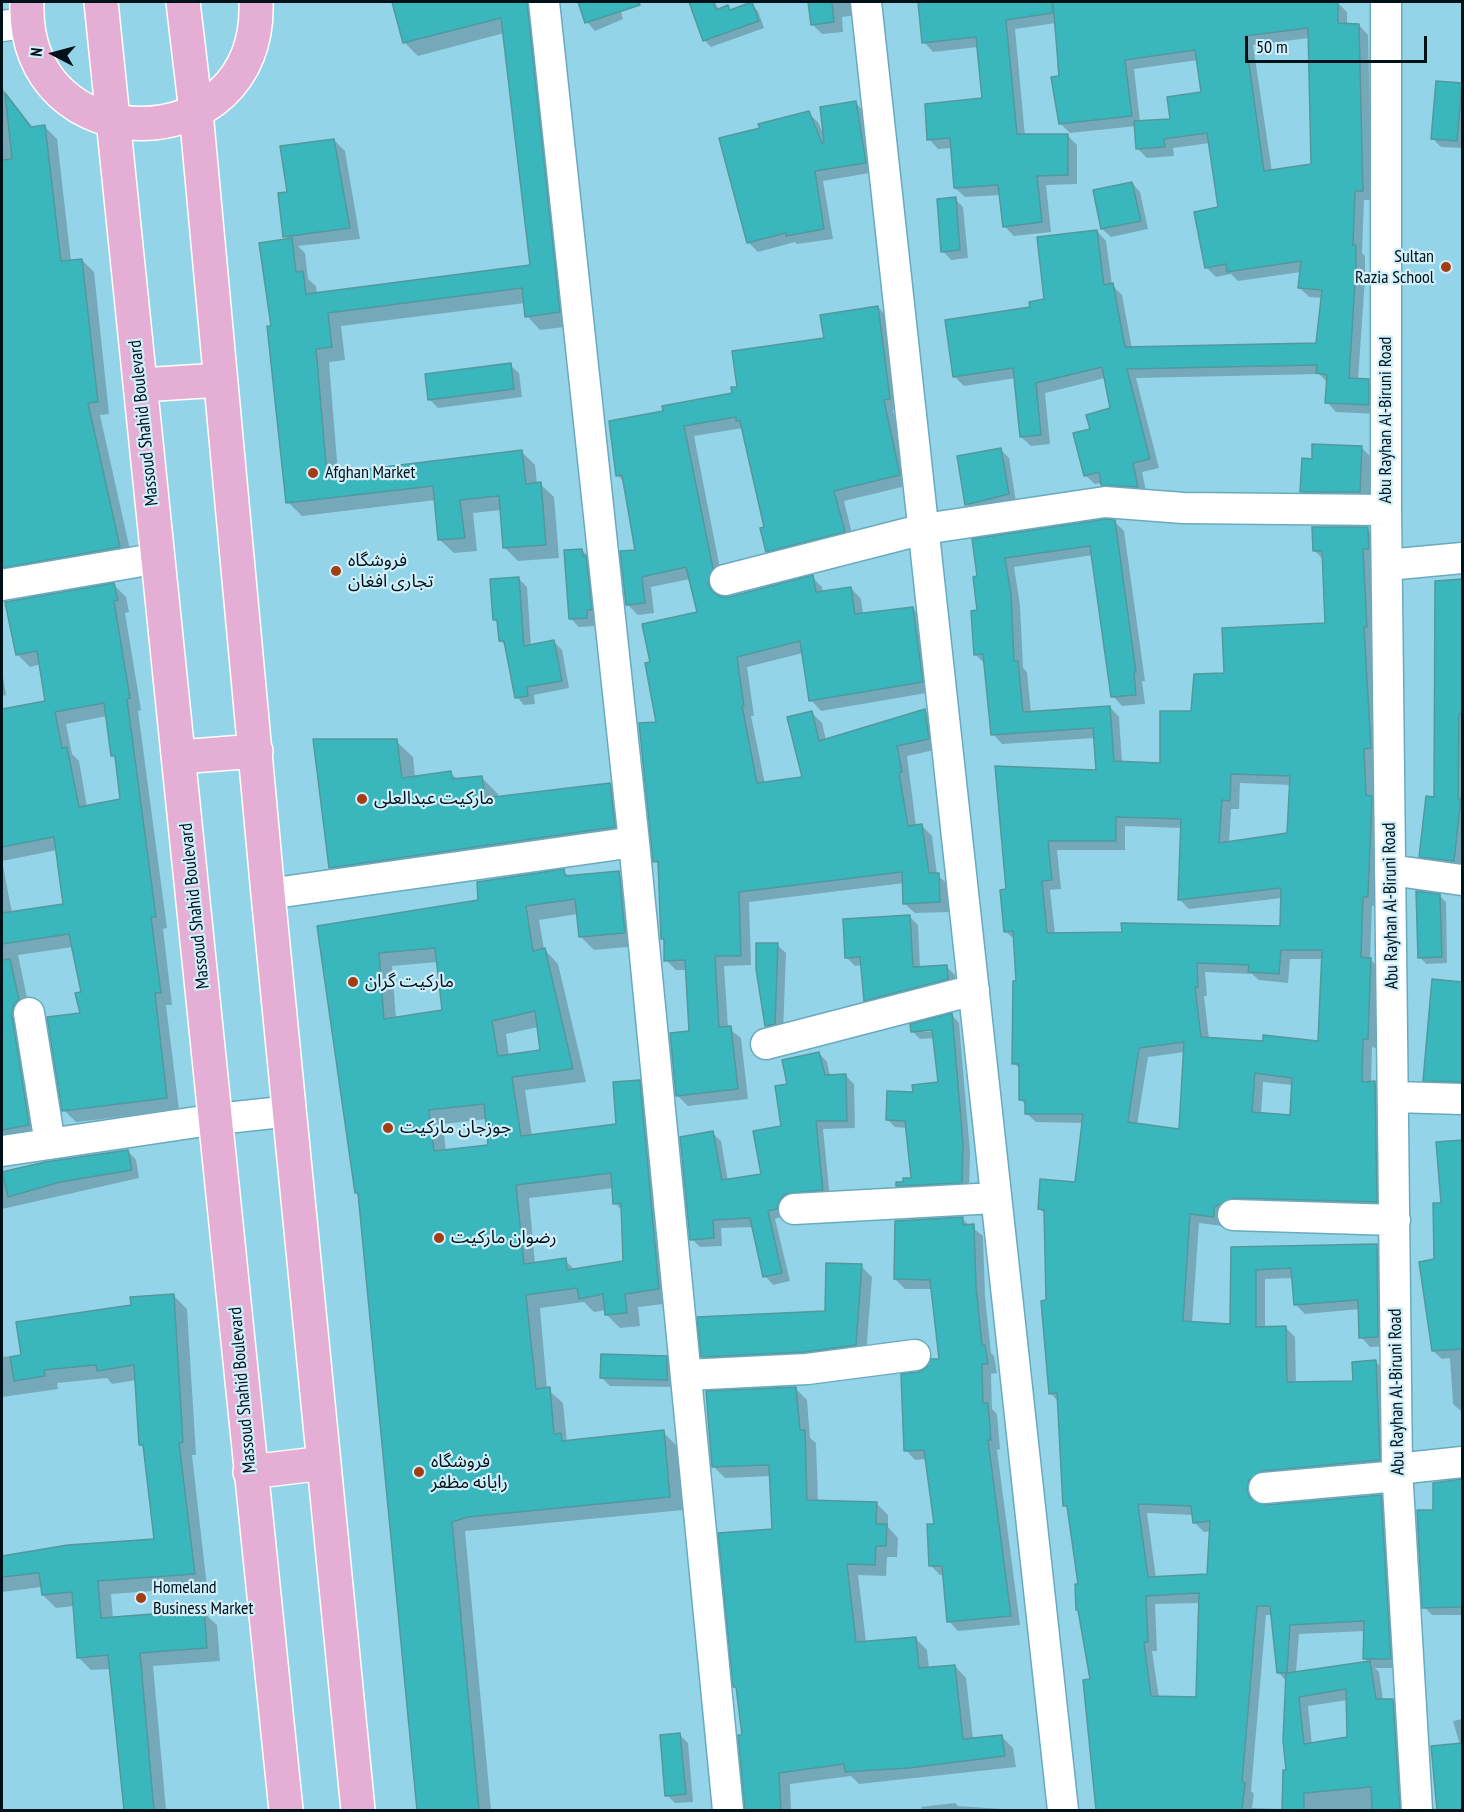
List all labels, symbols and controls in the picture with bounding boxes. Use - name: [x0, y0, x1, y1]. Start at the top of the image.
- north arrow: [24, 24, 84, 84]
- scale bar: [1248, 24, 1430, 62]
- text: 50 m: [1256, 35, 1288, 58]
- text: N: [26, 47, 46, 57]
- place label: Sultan Razia School: [1355, 246, 1434, 288]
- marker: Sultan Razia School: [1439, 260, 1453, 274]
- street label: Abu Rayhan Al-Biruni Road: [1375, 337, 1397, 503]
- street label: Massoud Shahid Boulevard: [125, 339, 163, 507]
- place label: Afghan Market: [325, 462, 415, 484]
- marker: Afghan Market: [306, 466, 320, 480]
- place label: فروشگاه تجاری افغان: [348, 550, 433, 592]
- marker: فروشگاه تجاری افغان: [329, 564, 343, 578]
- place label: مارکیت عبدالعلی: [374, 788, 494, 810]
- marker: مارکیت عبدالعلی: [355, 792, 369, 806]
- street label: Massoud Shahid Boulevard: [176, 822, 214, 990]
- street label: Abu Rayhan Al-Biruni Road: [1379, 822, 1403, 990]
- place label: مارکیت گران: [365, 971, 454, 993]
- marker: مارکیت گران: [346, 975, 360, 989]
- place label: جوزجان مارکیت: [400, 1117, 511, 1139]
- marker: جوزجان مارکیت: [381, 1121, 395, 1135]
- place label: رضوان مارکیت: [451, 1227, 557, 1249]
- marker: رضوان مارکیت: [432, 1231, 446, 1245]
- street label: Massoud Shahid Boulevard: [225, 1306, 261, 1474]
- street label: Abu Rayhan Al-Biruni Road: [1385, 1308, 1409, 1476]
- place label: فروشگاه رایانه مظفر: [431, 1451, 508, 1494]
- marker: فروشگاه رایانه مظفر: [412, 1465, 426, 1479]
- place label: Homeland Business Market: [153, 1577, 253, 1620]
- marker: Homeland Business Market: [134, 1591, 148, 1605]

